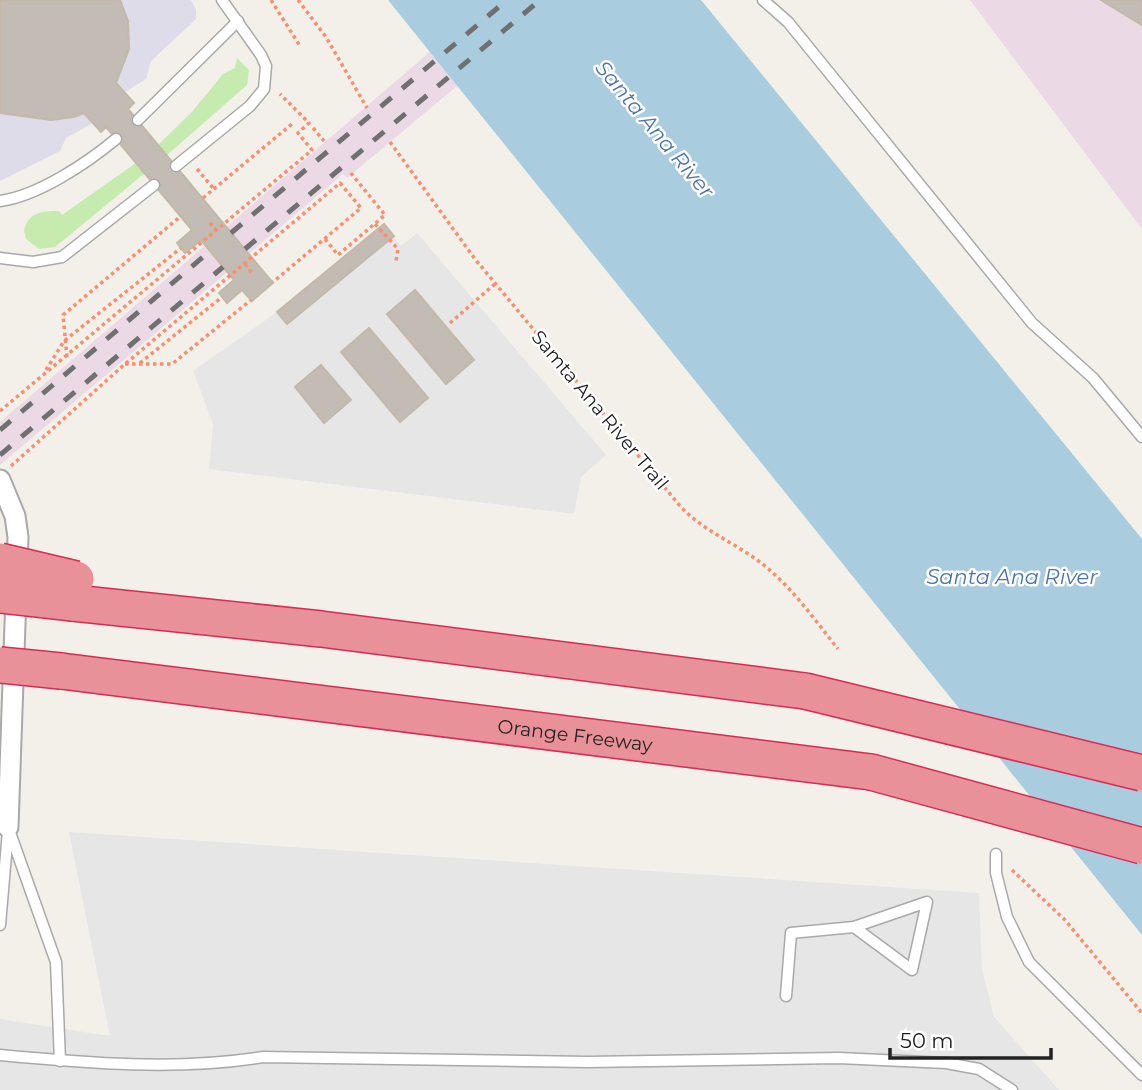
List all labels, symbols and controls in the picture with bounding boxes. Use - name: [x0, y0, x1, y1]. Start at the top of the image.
- water label: Santa Ana River: [590, 55, 720, 203]
- street label: Samta Ana River Trail: [527, 326, 673, 494]
- water label: Santa Ana River: [926, 564, 1098, 589]
- street label: Orange Freeway: [496, 714, 654, 756]
- scale bar: [890, 1016, 1051, 1060]
- text: 50 m: [900, 1028, 954, 1053]

